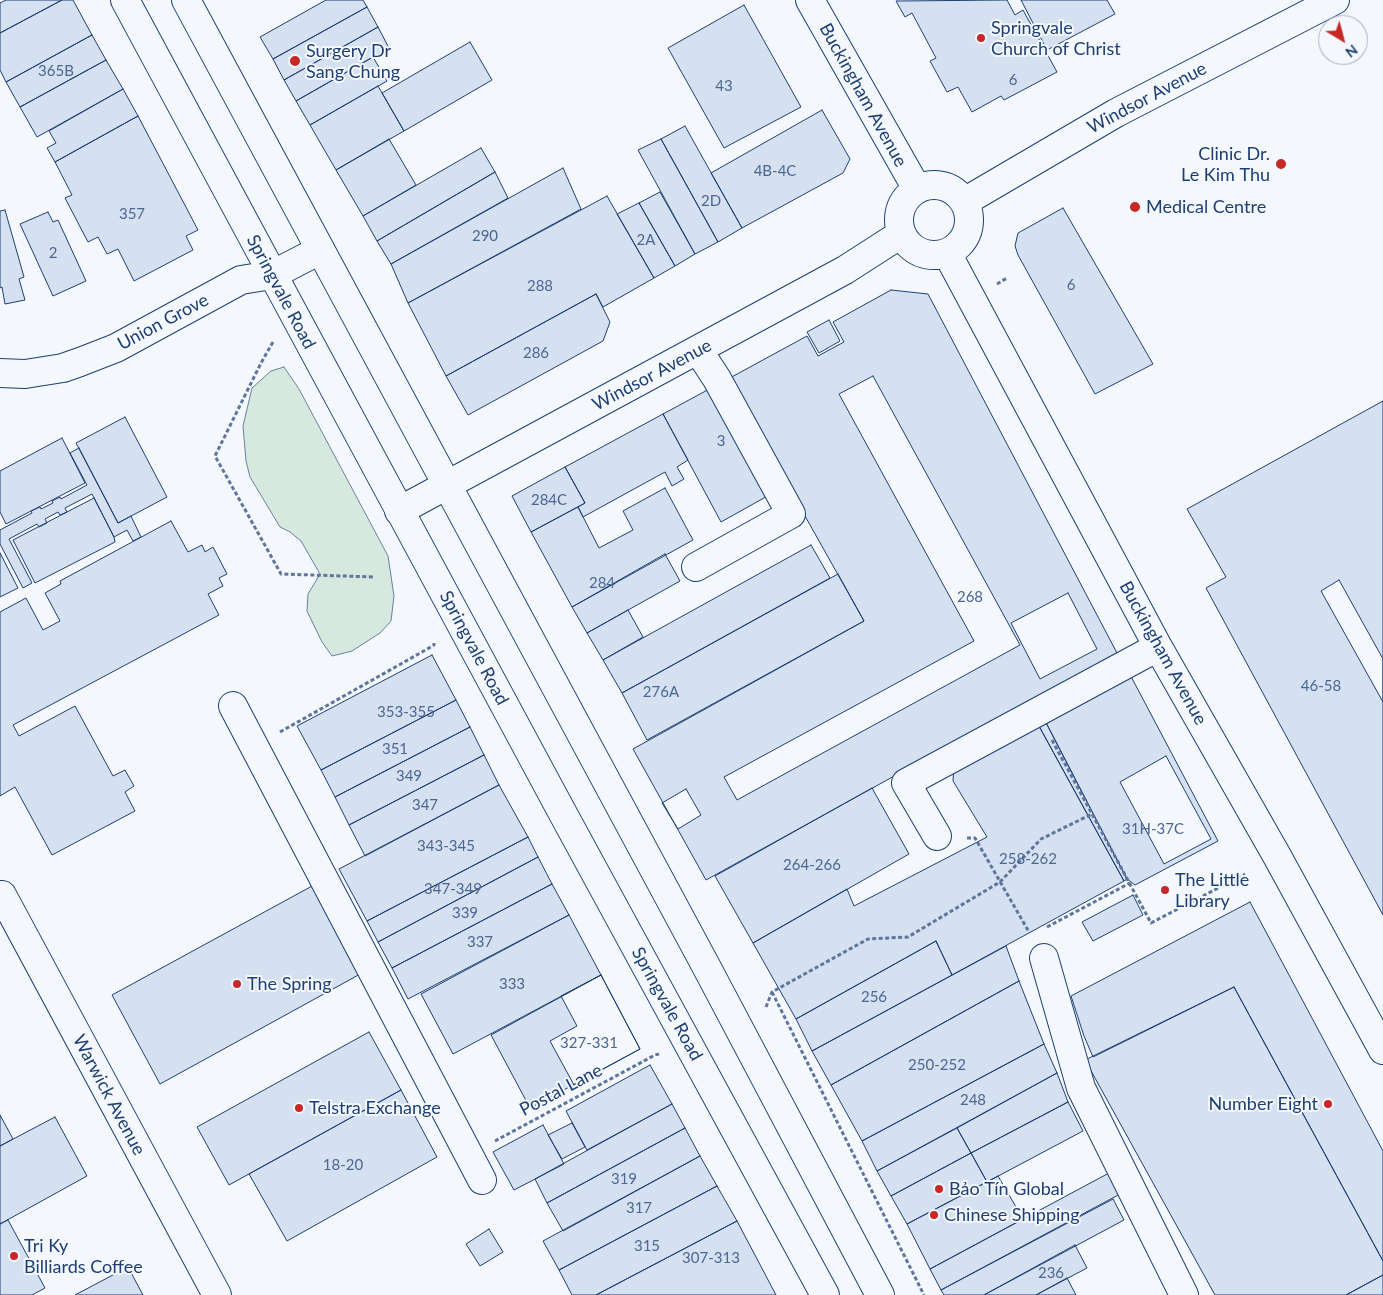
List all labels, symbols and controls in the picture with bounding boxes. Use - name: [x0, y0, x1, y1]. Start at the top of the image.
- north arrow: [1318, 15, 1368, 65]
- place label: Springvale Church of Christ: [991, 17, 1121, 59]
- street label: Buckingham Avenue: [815, 19, 911, 171]
- marker: Springvale Church of Christ: [975, 32, 987, 44]
- place label: Surgery Dr Sang Chung: [306, 40, 400, 82]
- text: N: [1342, 42, 1361, 62]
- marker: Surgery Dr Sang Chung: [288, 54, 302, 68]
- street label: Windsor Avenue: [1084, 58, 1210, 138]
- house number: 365B: [38, 62, 74, 80]
- house number: 6: [1009, 71, 1017, 89]
- house number: 43: [715, 77, 733, 95]
- place label: Clinic Dr. Le Kim Thu: [1181, 143, 1270, 186]
- marker: Clinic Dr. Le Kim Thu: [1274, 157, 1288, 171]
- house number: 4B-4C: [754, 162, 796, 180]
- house number: 2D: [701, 192, 721, 210]
- place label: Medical Centre: [1146, 196, 1266, 218]
- marker: Medical Centre: [1128, 200, 1142, 214]
- house number: 357: [119, 205, 145, 223]
- house number: 290: [472, 227, 498, 245]
- street label: Springvale Road: [242, 231, 320, 353]
- house number: 2A: [637, 231, 655, 249]
- house number: 2: [49, 244, 57, 262]
- house number: 6: [1067, 276, 1075, 294]
- house number: 288: [527, 277, 553, 295]
- street label: Union Grove: [114, 289, 212, 355]
- street label: Windsor Avenue: [589, 335, 715, 415]
- house number: 286: [523, 344, 549, 362]
- house number: 3: [717, 432, 725, 450]
- house number: 284C: [531, 491, 567, 509]
- house number: 284: [589, 574, 615, 592]
- street label: Buckingham Avenue: [1115, 577, 1211, 729]
- street label: Springvale Road: [435, 587, 513, 709]
- house number: 268: [957, 588, 983, 606]
- house number: 46-58: [1301, 677, 1341, 695]
- house number: 276A: [643, 683, 679, 701]
- house number: 353-355: [377, 703, 435, 721]
- house number: 351: [382, 740, 408, 758]
- house number: 349: [396, 767, 422, 785]
- house number: 347: [412, 796, 438, 814]
- house number: 31H-37C: [1122, 820, 1184, 838]
- house number: 343-345: [417, 837, 475, 855]
- house number: 258-262: [999, 850, 1057, 868]
- house number: 264-266: [783, 856, 841, 874]
- place label: The Little Library: [1175, 869, 1249, 912]
- house number: 347-349: [424, 880, 482, 898]
- marker: The Little Library: [1159, 884, 1171, 896]
- house number: 339: [452, 904, 478, 922]
- house number: 337: [467, 933, 493, 951]
- street label: Springvale Road: [627, 944, 707, 1064]
- place label: The Spring: [247, 973, 332, 995]
- house number: 333: [499, 975, 525, 993]
- marker: The Spring: [231, 978, 243, 990]
- house number: 256: [861, 988, 887, 1006]
- street label: Warwick Avenue: [68, 1031, 150, 1159]
- house number: 327-331: [560, 1034, 618, 1052]
- house number: 250-252: [908, 1056, 966, 1074]
- street label: Postal Lane: [516, 1059, 606, 1121]
- house number: 248: [960, 1091, 986, 1109]
- place label: Number Eight: [1208, 1093, 1318, 1115]
- place label: Telstra Exchange: [309, 1097, 441, 1119]
- marker: Number Eight: [1322, 1098, 1334, 1110]
- marker: Telstra Exchange: [293, 1102, 305, 1114]
- house number: 18-20: [323, 1156, 363, 1174]
- house number: 319: [611, 1170, 637, 1188]
- place label: Bảo Tín Global: [949, 1178, 1064, 1200]
- marker: Bảo Tín Global: [933, 1183, 945, 1195]
- house number: 317: [626, 1199, 652, 1217]
- place label: Chinese Shipping: [944, 1204, 1080, 1226]
- marker: Chinese Shipping: [928, 1209, 940, 1221]
- place label: Tri Ky Billiards Coffee: [24, 1235, 143, 1278]
- house number: 315: [634, 1237, 660, 1255]
- house number: 307-313: [682, 1249, 740, 1267]
- marker: Tri Ky Billiards Coffee: [8, 1250, 20, 1262]
- house number: 236: [1038, 1264, 1064, 1282]

